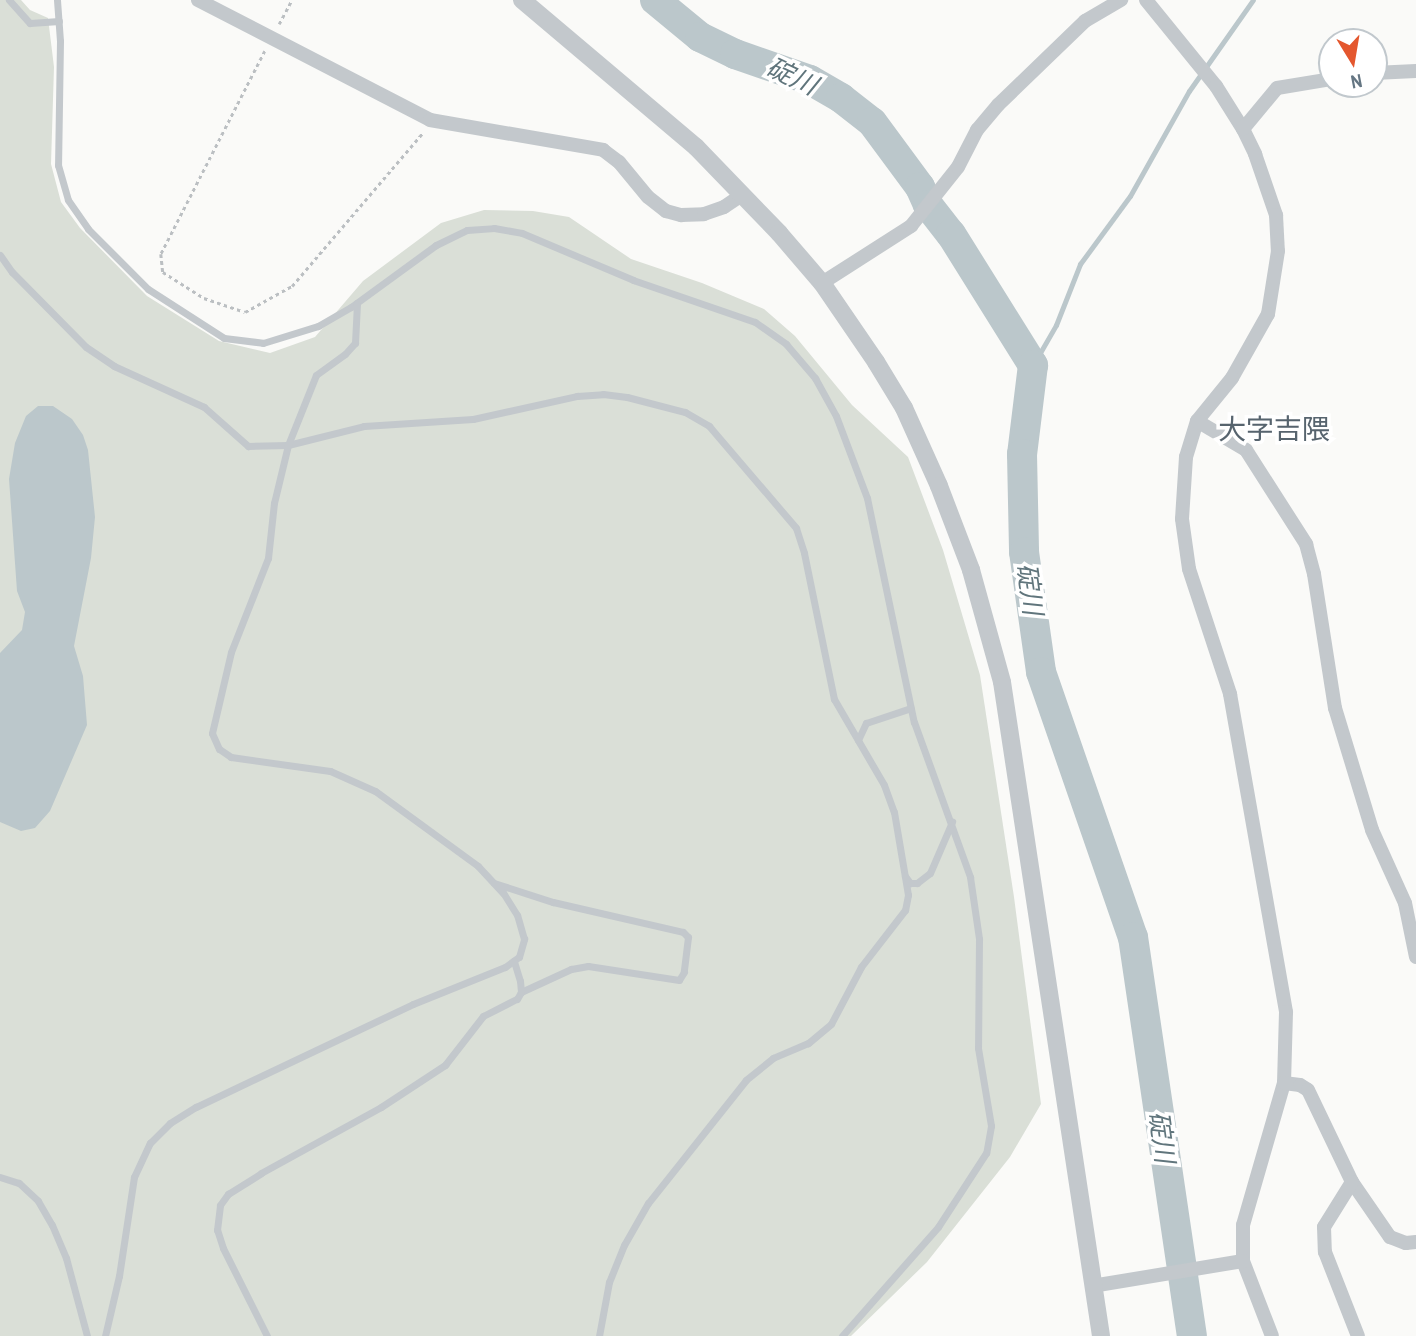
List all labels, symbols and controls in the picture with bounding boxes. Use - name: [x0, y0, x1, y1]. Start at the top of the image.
- north arrow: [1318, 28, 1388, 98]
- water label: 碇川: [762, 51, 822, 101]
- text: N: [1349, 68, 1365, 95]
- district label: 大字吉隈: [1218, 412, 1330, 446]
- water label: 碇川: [1011, 561, 1049, 617]
- water label: 碇川: [1143, 1109, 1181, 1165]

